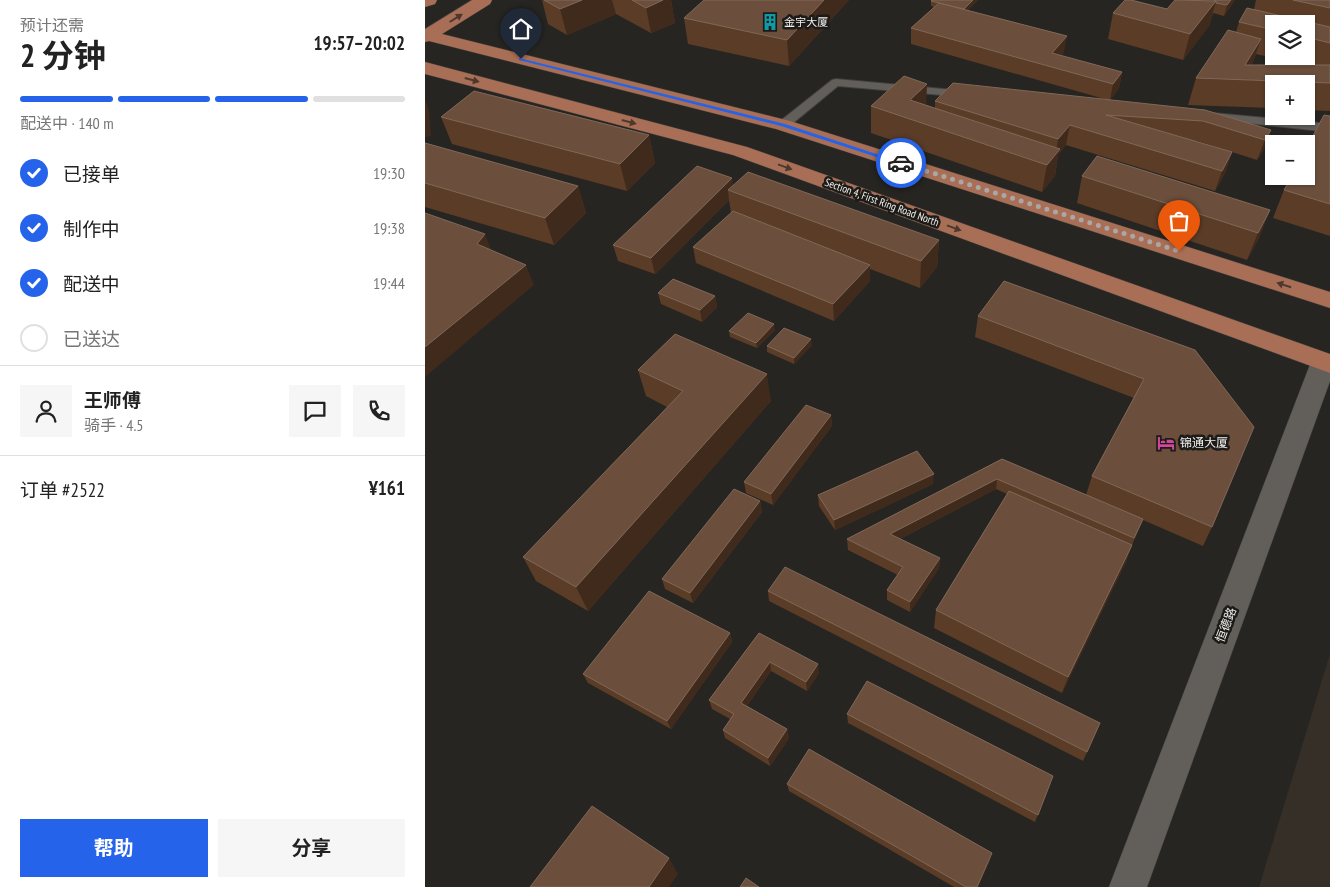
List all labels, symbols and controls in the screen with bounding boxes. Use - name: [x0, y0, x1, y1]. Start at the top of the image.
- pin: [500, 8, 542, 59]
- building icon: 金宇大厦: [760, 12, 780, 32]
- one-way arrow: [449, 13, 462, 22]
- text: 预计还需: [20, 15, 84, 35]
- icon: home: [507, 15, 535, 43]
- place label: 金宇大厦: [784, 15, 828, 29]
- map controls: [1265, 15, 1315, 185]
- button: layers: [1265, 15, 1315, 65]
- text: 19:57–20:02: [313, 31, 405, 55]
- text: 2 分钟: [20, 34, 106, 76]
- button: +: [1265, 75, 1315, 125]
- one-way arrow: [465, 77, 480, 85]
- text: 配送中 · 140 m: [20, 113, 114, 133]
- one-way arrow: [622, 118, 637, 126]
- button: −: [1265, 135, 1315, 185]
- courier: [876, 138, 926, 188]
- icon: car: [887, 149, 915, 177]
- icon: check: [20, 159, 48, 187]
- text: 已接单: [63, 162, 120, 186]
- text: 19:30: [373, 163, 405, 183]
- one-way arrow: [778, 163, 793, 171]
- street label: Section 4, First Ring Road North: [823, 175, 941, 229]
- pin: [1158, 200, 1200, 251]
- icon: bag: [1165, 207, 1193, 235]
- icon: check: [20, 214, 48, 242]
- text: 制作中: [63, 217, 120, 241]
- text: 19:38: [373, 218, 405, 238]
- one-way arrow: [947, 225, 962, 233]
- icon: check: [20, 269, 48, 297]
- text: 配送中: [63, 272, 120, 296]
- text: 19:44: [373, 273, 405, 293]
- one-way arrow: [1276, 280, 1291, 288]
- text: 已送达: [63, 327, 120, 351]
- button: person: [20, 385, 72, 437]
- button: chat: [289, 385, 341, 437]
- button: phone: [353, 385, 405, 437]
- text: 王师傅: [84, 388, 141, 412]
- text: 骑手 · 4.5: [84, 415, 143, 435]
- hotel icon: 锦通大厦: [1156, 433, 1176, 453]
- place label: 锦通大厦: [1180, 435, 1228, 450]
- text: ¥161: [369, 476, 405, 500]
- text: 订单 #2522: [20, 478, 105, 502]
- street label: 恒德路: [1212, 605, 1239, 644]
- button: 帮助: [20, 819, 208, 877]
- button: 分享: [218, 819, 405, 877]

